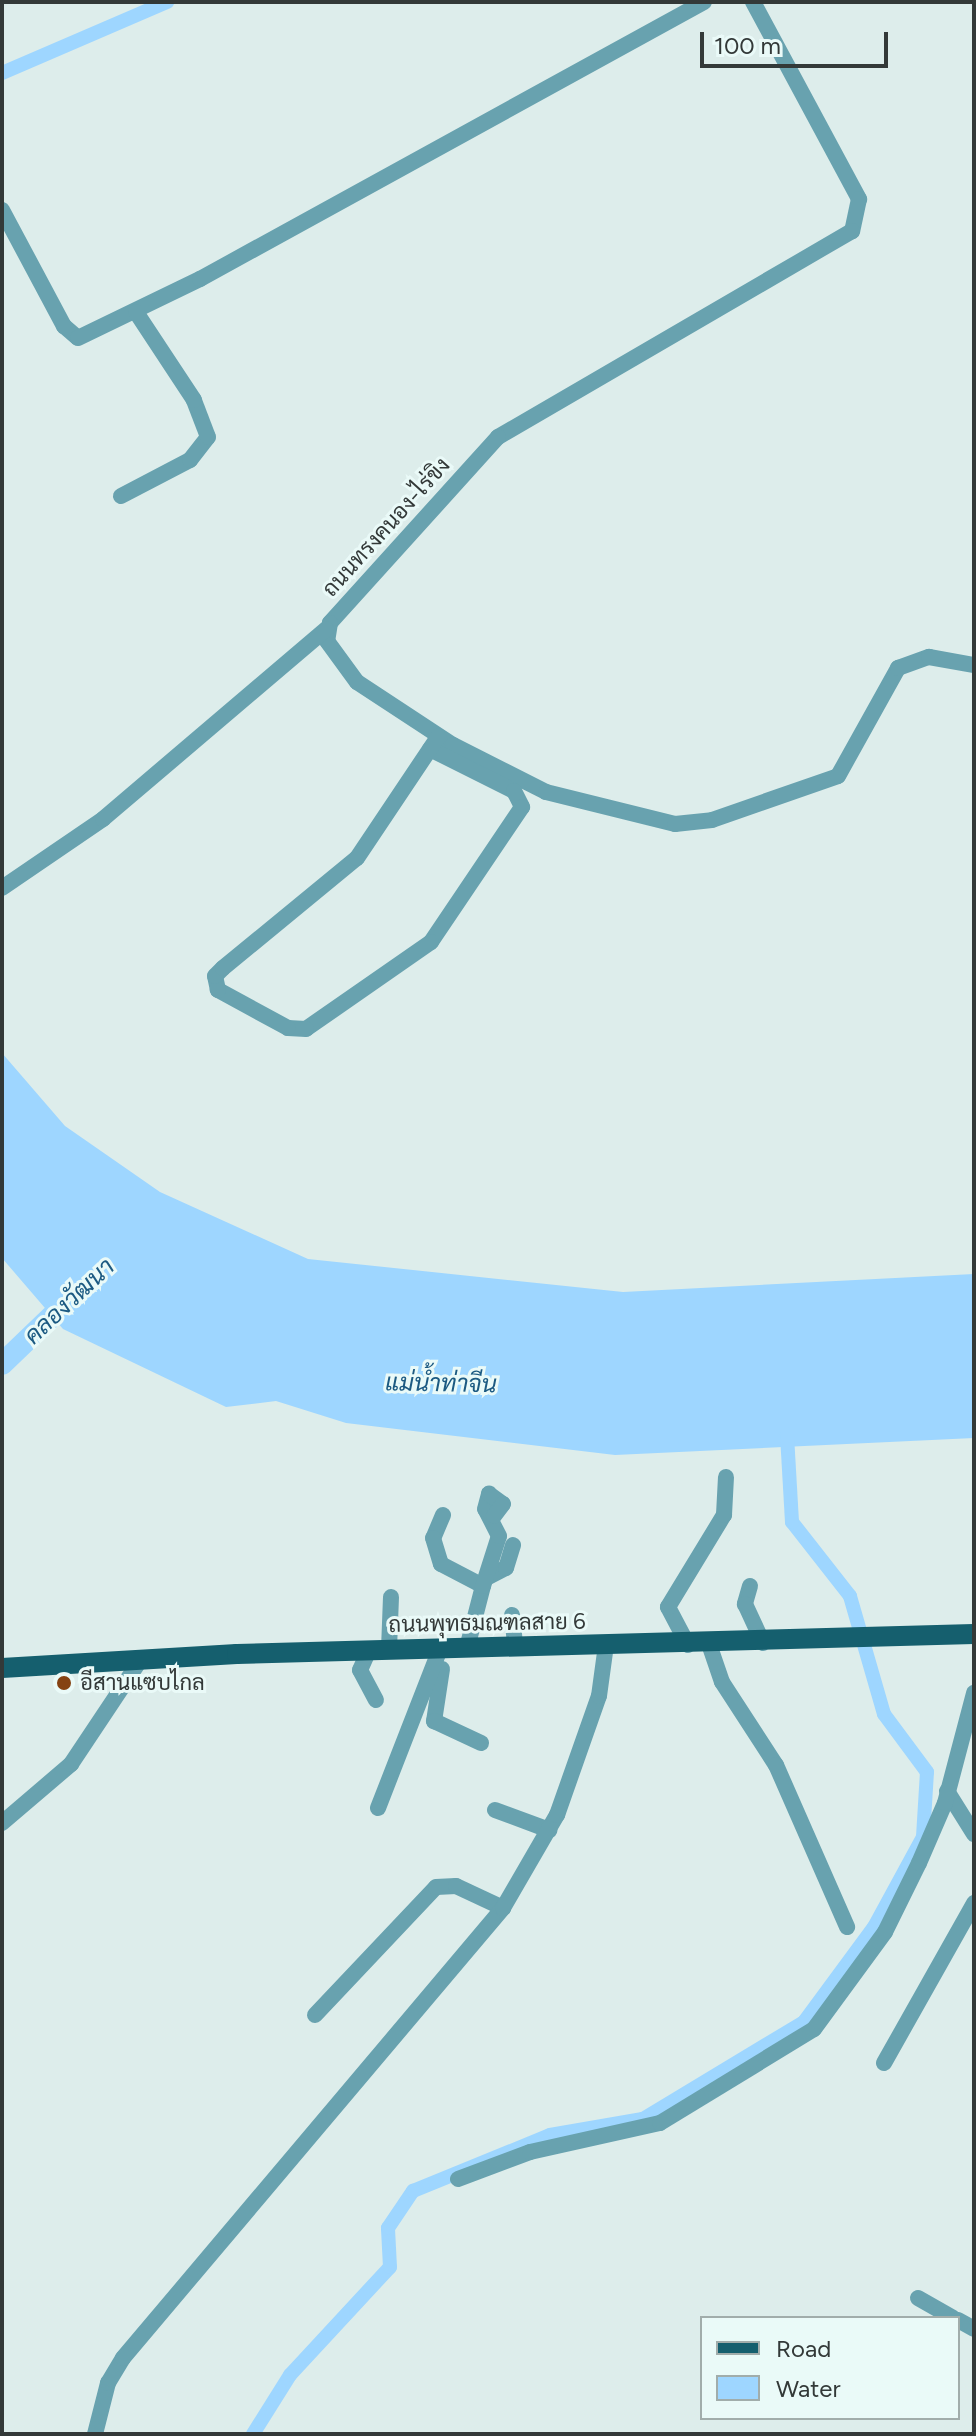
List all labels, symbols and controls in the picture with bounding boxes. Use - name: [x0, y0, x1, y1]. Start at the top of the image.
- scale bar: [704, 16, 892, 66]
- text: 100 m: [714, 31, 781, 60]
- street label: ถนนทรงคนอง-ไร่ขิง: [317, 452, 455, 602]
- water label: คลองวัฒนา: [18, 1252, 120, 1350]
- water label: แม่น้ำท่าจีน: [385, 1368, 497, 1398]
- street label: ถนนพุทธมณฑลสาย 6: [388, 1608, 586, 1638]
- place label: อีสานแซบไกล: [80, 1670, 205, 1696]
- marker: อีสานแซบไกล: [55, 1674, 73, 1692]
- legend: [700, 2316, 960, 2420]
- text: Road: [776, 2334, 831, 2363]
- text: Water: [776, 2374, 841, 2403]

